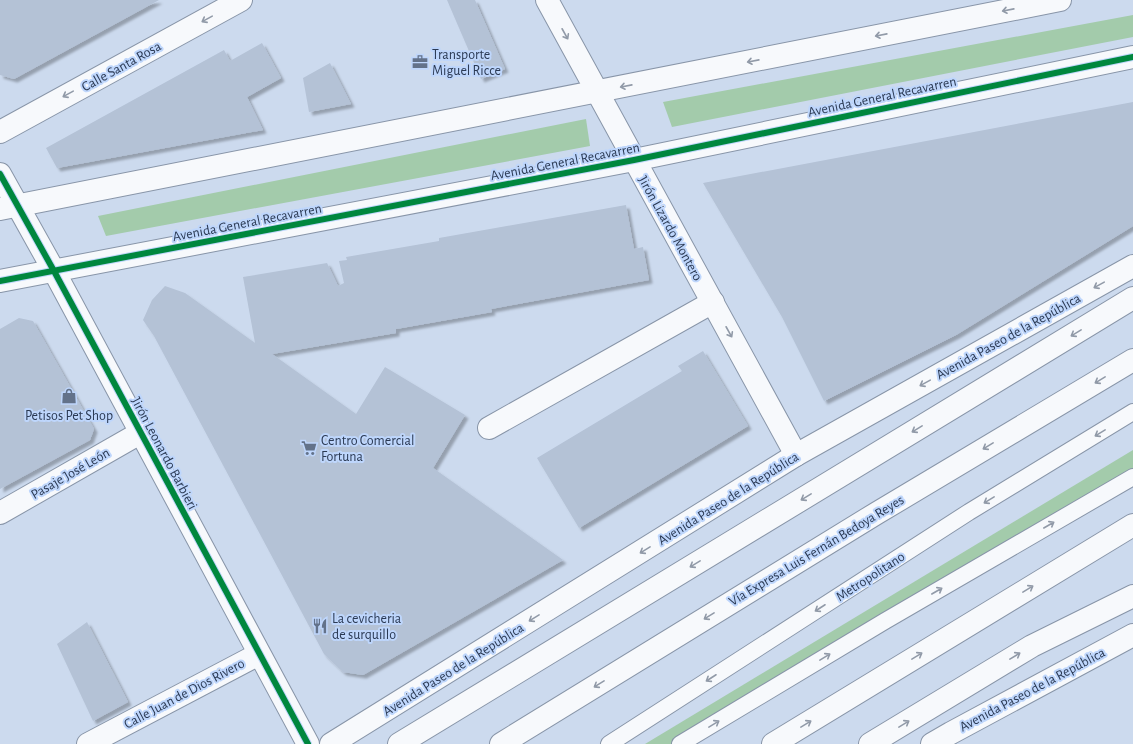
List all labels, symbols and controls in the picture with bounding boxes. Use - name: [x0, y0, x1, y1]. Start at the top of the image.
- one-way arrow: [1002, 6, 1015, 14]
- one-way arrow: [201, 15, 213, 23]
- one-way arrow: [562, 28, 570, 40]
- one-way arrow: [874, 31, 887, 39]
- street label: Calle Santa Rosa: [79, 39, 164, 94]
- place label: Transporte Miguel Ricce: [432, 48, 501, 78]
- office icon: Transporte Miguel Ricce: [411, 53, 429, 71]
- one-way arrow: [747, 57, 760, 65]
- street label: Avenida General Recavarren: [807, 74, 958, 120]
- one-way arrow: [619, 83, 632, 91]
- one-way arrow: [62, 91, 74, 99]
- street label: Avenida General Recavarren: [489, 141, 641, 183]
- street label: Jirón Lizardo Montero: [635, 174, 705, 283]
- street label: Avenida General Recavarren: [171, 202, 323, 244]
- one-way arrow: [1093, 281, 1105, 289]
- street label: Avenida Paseo de la República: [934, 291, 1084, 382]
- one-way arrow: [726, 326, 733, 338]
- one-way arrow: [1070, 329, 1082, 337]
- one-way arrow: [1094, 376, 1106, 384]
- one-way arrow: [919, 379, 931, 387]
- shop icon: Petisos Pet Shop: [60, 387, 78, 405]
- street label: Jirón Leonardo Barbieri: [129, 395, 200, 512]
- place label: Petisos Pet Shop: [25, 409, 113, 423]
- one-way arrow: [911, 426, 923, 434]
- one-way arrow: [1094, 429, 1106, 437]
- place label: Centro Comercial Fortuna: [321, 434, 414, 464]
- supermarket icon: Centro Comercial Fortuna: [300, 439, 318, 457]
- one-way arrow: [982, 443, 994, 451]
- street label: Pasaje José León: [29, 446, 112, 502]
- street label: Avenida Paseo de la República: [656, 449, 802, 548]
- street label: Vía Expresa Luis Fernán Bedoya Reyes: [726, 493, 907, 609]
- one-way arrow: [800, 493, 812, 501]
- one-way arrow: [983, 497, 995, 505]
- one-way arrow: [1043, 521, 1055, 529]
- one-way arrow: [639, 546, 651, 554]
- street label: Metropolitano: [834, 549, 908, 604]
- one-way arrow: [689, 561, 701, 569]
- one-way arrow: [1022, 584, 1034, 592]
- one-way arrow: [931, 586, 943, 594]
- one-way arrow: [815, 604, 826, 612]
- place label: La cevicheria de surquillo: [332, 612, 402, 642]
- one-way arrow: [704, 612, 715, 620]
- one-way arrow: [528, 615, 540, 623]
- restaurant icon: La cevicheria de surquillo: [311, 617, 329, 635]
- street label: Avenida Paseo de la República: [381, 620, 527, 719]
- street label: Avenida Paseo de la República: [957, 645, 1108, 734]
- one-way arrow: [911, 652, 923, 660]
- one-way arrow: [1009, 652, 1021, 660]
- one-way arrow: [819, 653, 830, 661]
- street label: Calle Juan de Dios Rivero: [122, 656, 247, 732]
- one-way arrow: [705, 675, 717, 683]
- one-way arrow: [594, 680, 605, 688]
- one-way arrow: [800, 719, 812, 727]
- one-way arrow: [898, 719, 910, 727]
- one-way arrow: [708, 720, 719, 728]

